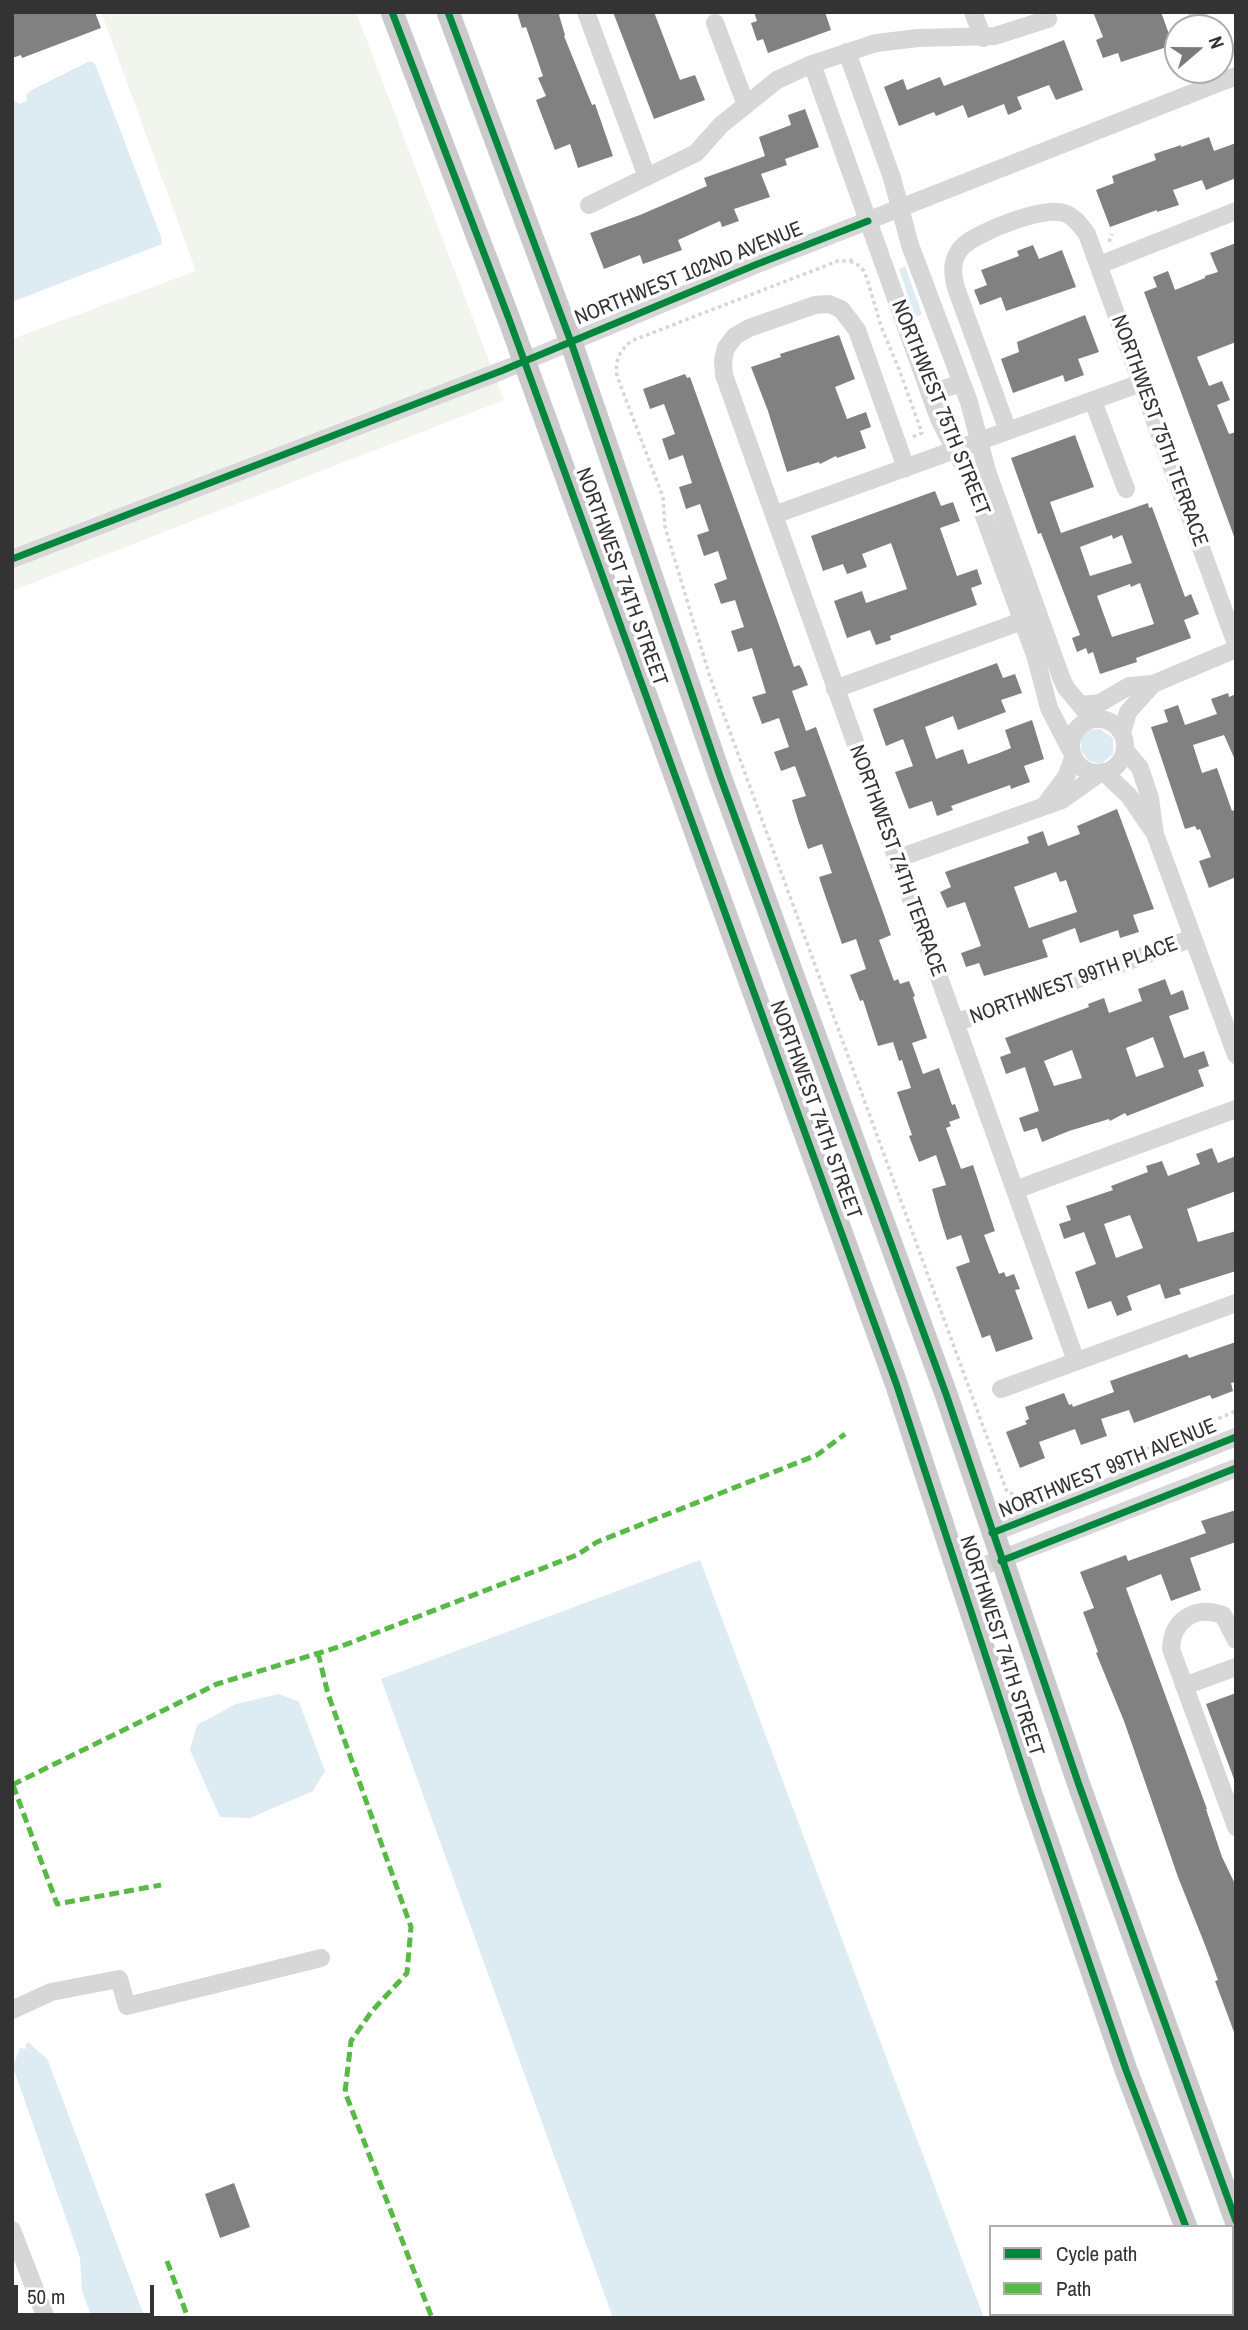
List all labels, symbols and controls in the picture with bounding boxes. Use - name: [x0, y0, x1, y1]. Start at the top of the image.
- north arrow: [1164, 14, 1234, 84]
- text: N: [1203, 33, 1231, 52]
- street label: NORTHWEST 102ND AVENUE: [571, 217, 807, 331]
- street label: NORTHWEST 75TH STREET: [885, 297, 995, 519]
- street label: NORTHWEST 75TH TERRACE: [1105, 312, 1213, 550]
- street label: NORTHWEST 74TH STREET: [570, 464, 672, 690]
- street label: NORTHWEST 74TH TERRACE: [843, 742, 951, 980]
- street label: NORTHWEST 99TH PLACE: [967, 932, 1181, 1030]
- street label: NORTHWEST 74TH STREET: [764, 997, 866, 1223]
- street label: NORTHWEST 99TH AVENUE: [996, 1414, 1220, 1524]
- street label: NORTHWEST 74TH STREET: [953, 1533, 1049, 1759]
- legend: [989, 2225, 1234, 2316]
- text: Cycle path: [1056, 2239, 1137, 2268]
- scale bar: [18, 2270, 158, 2314]
- text: Path: [1056, 2274, 1091, 2303]
- text: 50 m: [27, 2282, 65, 2311]

